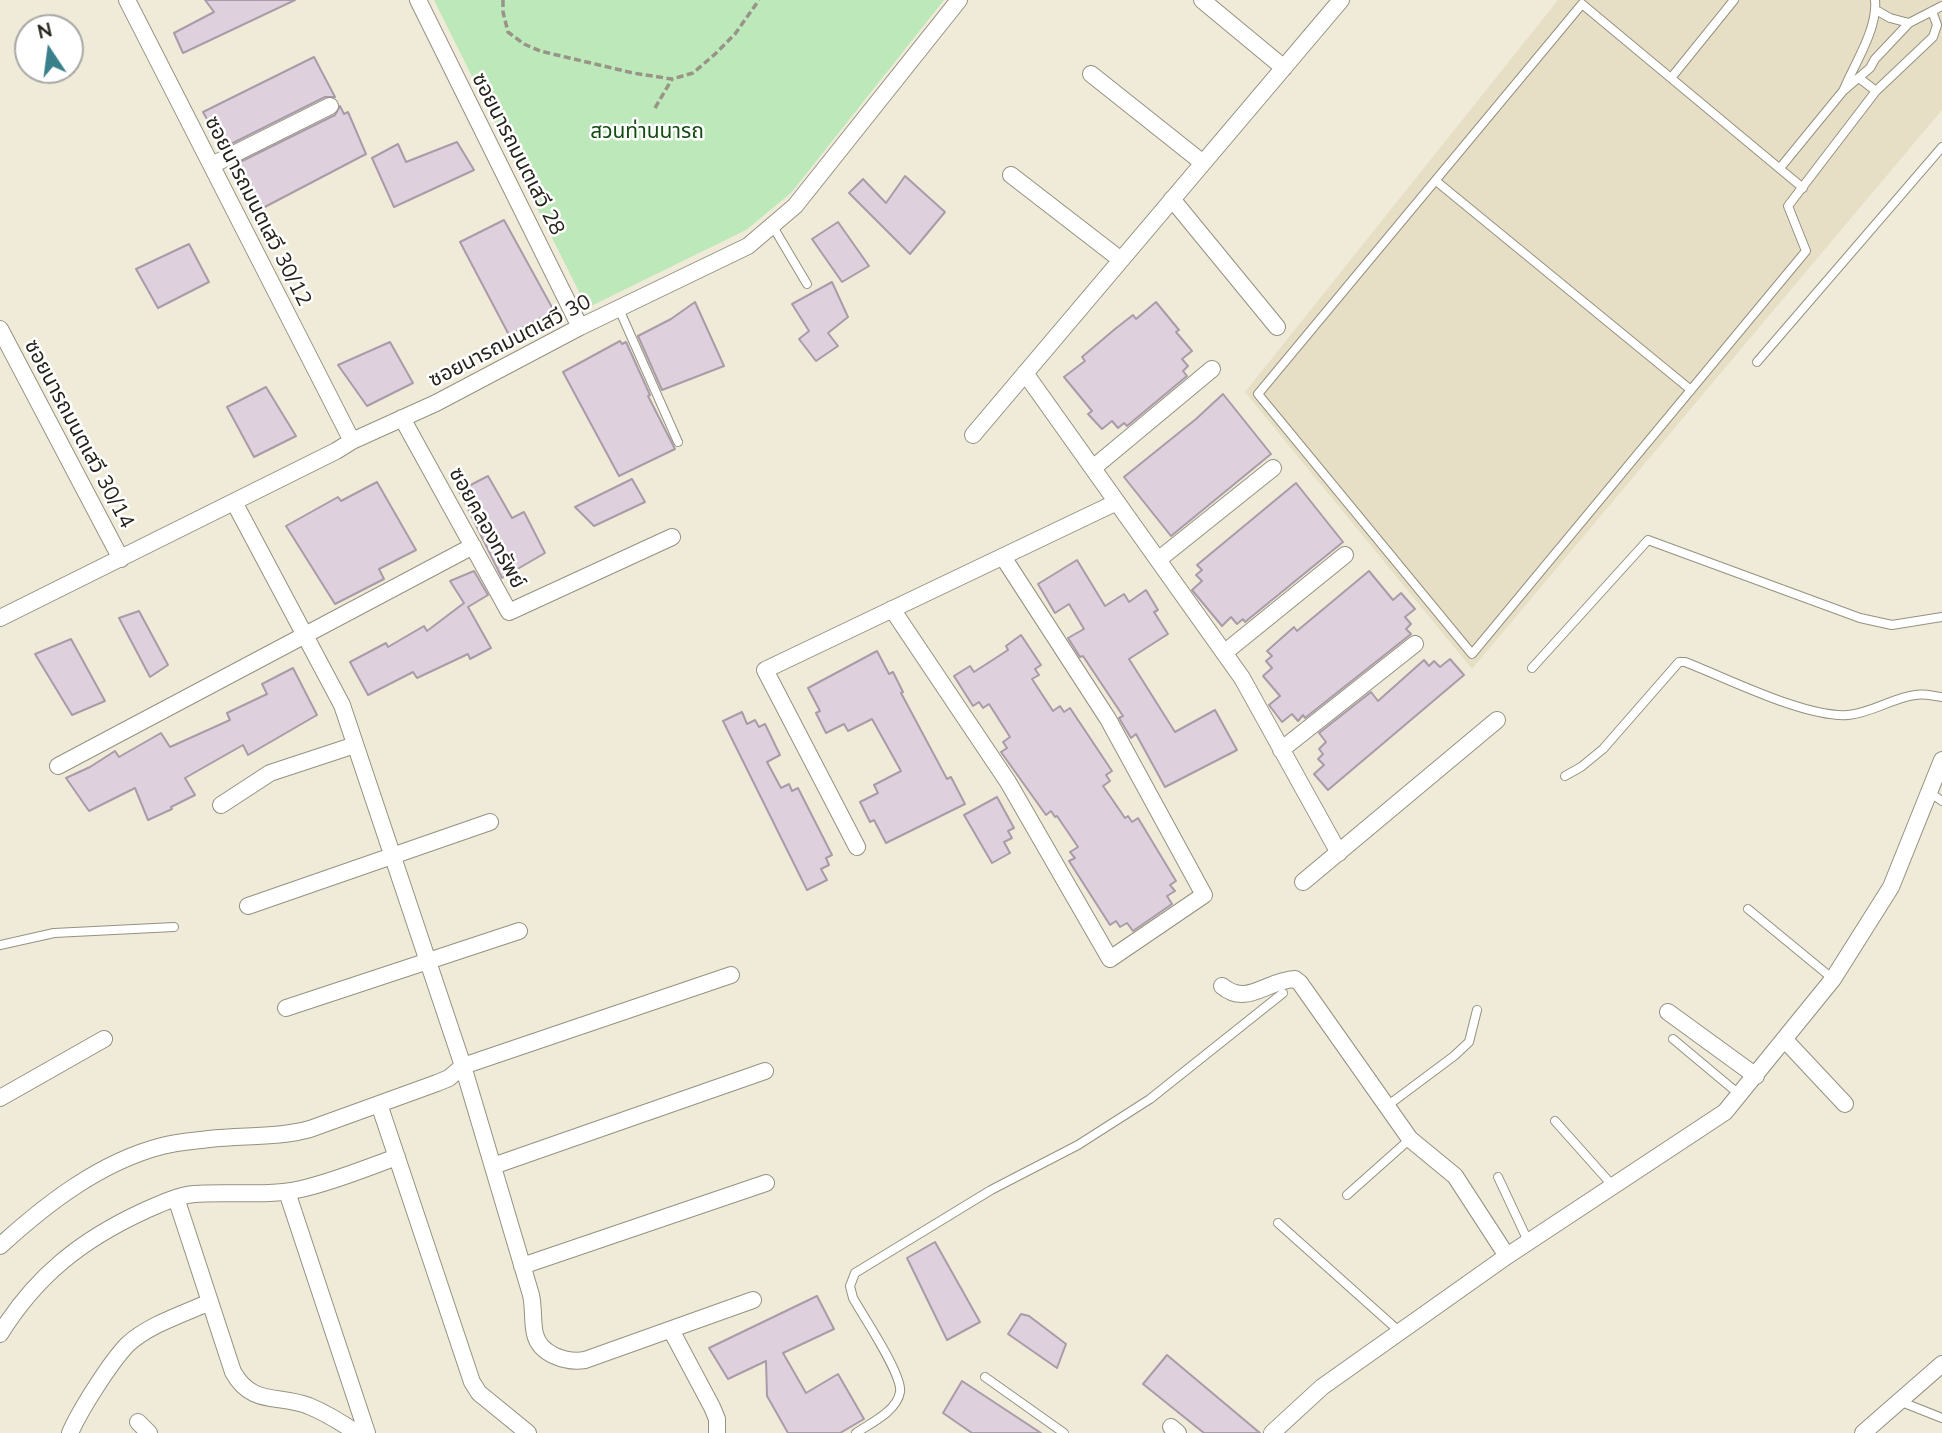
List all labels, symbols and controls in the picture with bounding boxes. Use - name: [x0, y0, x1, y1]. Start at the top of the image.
- north arrow: [14, 14, 84, 84]
- text: N: [35, 17, 54, 44]
- street label: ซอยนารถมนตเสวี 28: [466, 69, 570, 239]
- street label: ซอยนารถมนตเสวี 30/12: [199, 112, 317, 310]
- park label: สวนท่านนารถ: [590, 119, 704, 145]
- street label: ซอยนารถมนตเสวี 30: [425, 289, 595, 393]
- street label: ซอยนารถมนตเสวี 30/14: [19, 335, 139, 533]
- street label: ซอยคลองทรัพย์: [443, 463, 531, 593]

